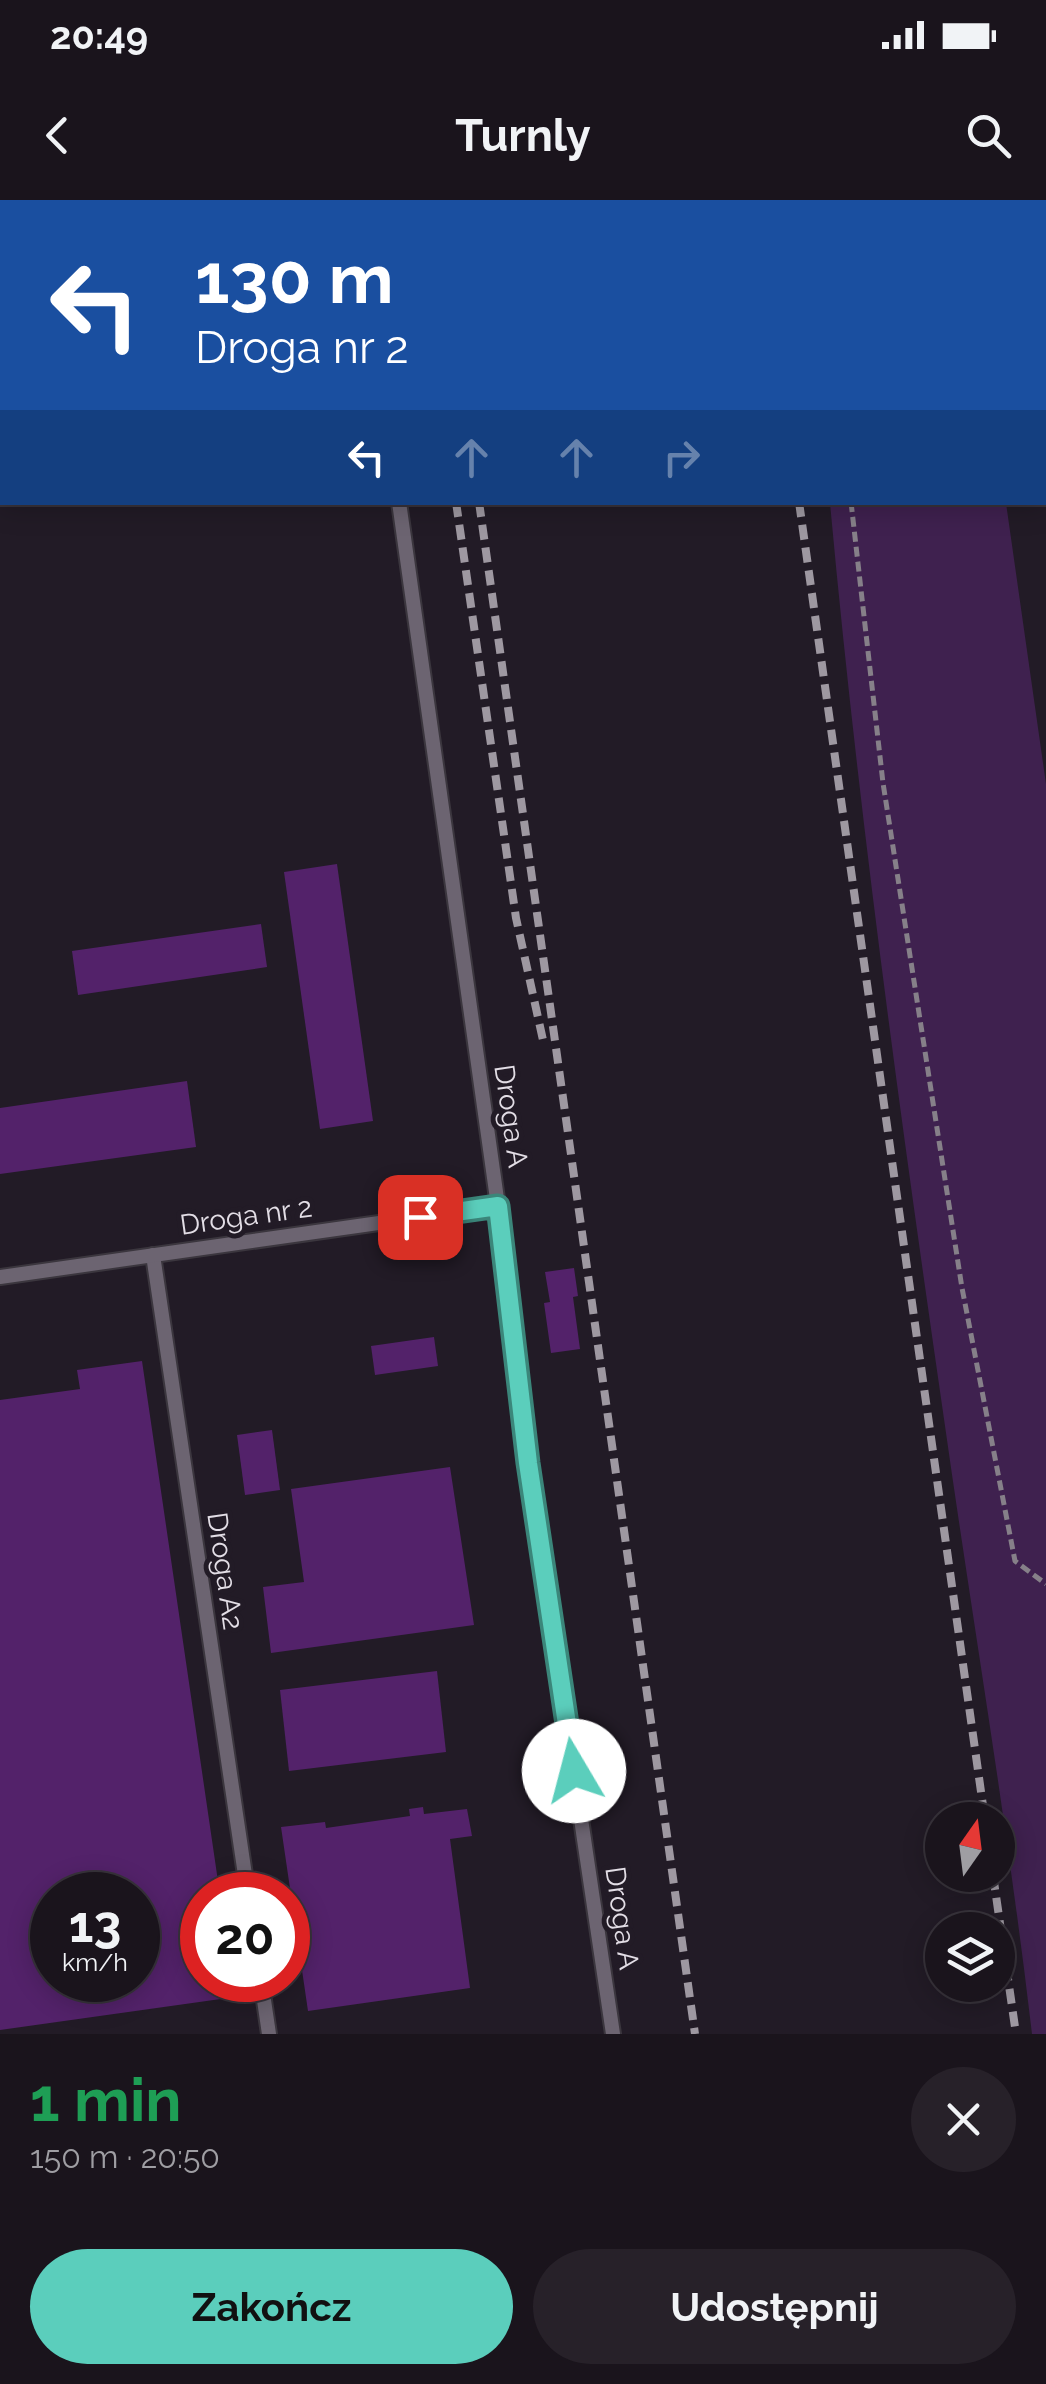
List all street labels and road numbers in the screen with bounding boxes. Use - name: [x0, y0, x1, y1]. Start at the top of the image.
- street label: Droga A: [487, 1062, 535, 1170]
- street label: Droga nr 2: [178, 1190, 314, 1242]
- street label: Droga A2: [200, 1510, 250, 1632]
- street label: Droga A: [598, 1864, 646, 1972]

